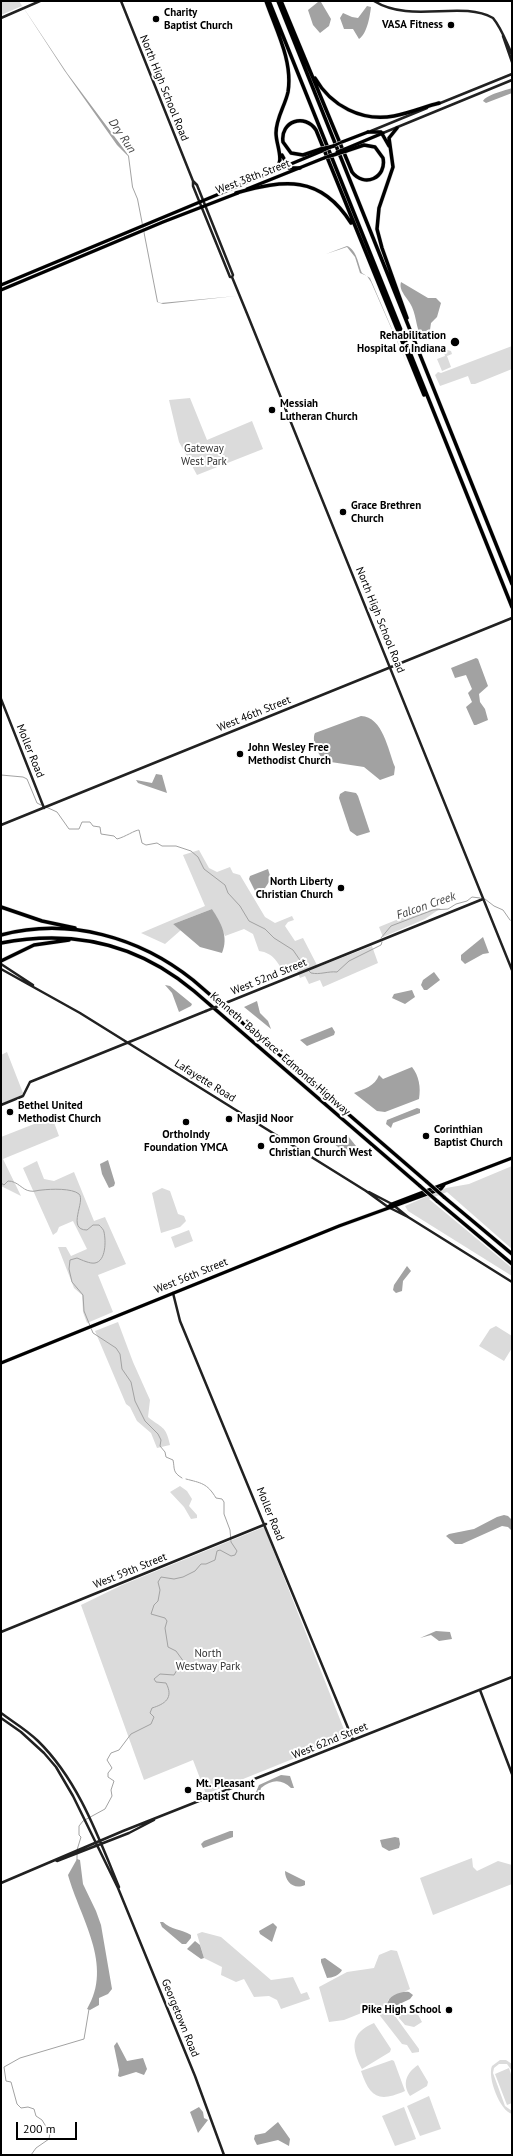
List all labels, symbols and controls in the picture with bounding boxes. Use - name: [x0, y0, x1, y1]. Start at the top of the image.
- place label: Charity Baptist Church: [164, 6, 233, 32]
- marker: Charity Baptist Church: [151, 14, 161, 24]
- place label: VASA Fitness: [382, 18, 443, 32]
- marker: VASA Fitness: [446, 20, 456, 30]
- street label: North High School Road: [137, 33, 191, 143]
- water label: Dry Run: [105, 116, 139, 156]
- street label: West 38th Street: [214, 157, 292, 197]
- place label: Rehabilitation Hospital of Indiana: [357, 329, 446, 355]
- marker: Rehabilitation Hospital of Indiana: [449, 336, 461, 348]
- place label: Messiah Lutheran Church: [280, 397, 358, 423]
- marker: Messiah Lutheran Church: [267, 405, 277, 415]
- park label: Gateway West Park: [181, 442, 227, 468]
- place label: Grace Brethren Church: [351, 499, 421, 525]
- marker: Grace Brethren Church: [338, 507, 348, 517]
- street label: North High School Road: [353, 565, 407, 675]
- street label: West 46th Street: [215, 693, 293, 735]
- street label: Moller Road: [13, 722, 47, 780]
- place label: John Wesley Free Methodist Church: [248, 741, 331, 767]
- marker: John Wesley Free Methodist Church: [235, 749, 245, 759]
- place label: North Liberty Christian Church: [256, 875, 333, 901]
- marker: North Liberty Christian Church: [336, 883, 346, 893]
- water label: Falcon Creek: [394, 889, 458, 923]
- street label: West 52nd Street: [229, 956, 309, 998]
- street label: Kenneth "Babyface" Edmonds Highway: [207, 990, 353, 1118]
- street label: Lafayette Road: [172, 1057, 238, 1105]
- place label: Bethel United Methodist Church: [18, 1099, 101, 1125]
- marker: Bethel United Methodist Church: [5, 1107, 15, 1117]
- place label: Masjid Noor: [237, 1112, 293, 1126]
- marker: Masjid Noor: [224, 1114, 234, 1124]
- marker: OrthoIndy Foundation YMCA: [181, 1117, 191, 1127]
- place label: Corinthian Baptist Church: [434, 1123, 503, 1149]
- place label: OrthoIndy Foundation YMCA: [144, 1128, 228, 1154]
- marker: Corinthian Baptist Church: [421, 1131, 431, 1141]
- place label: Common Ground Christian Church West: [269, 1133, 372, 1159]
- marker: Common Ground Christian Church West: [256, 1141, 266, 1151]
- street label: West 56th Street: [152, 1255, 230, 1297]
- street label: Moller Road: [253, 1485, 287, 1543]
- street label: West 59th Street: [91, 1550, 169, 1592]
- park label: North Westway Park: [176, 1647, 240, 1673]
- street label: West 62nd Street: [290, 1720, 370, 1762]
- place label: Mt. Pleasant Baptist Church: [196, 1777, 265, 1803]
- marker: Mt. Pleasant Baptist Church: [183, 1785, 193, 1795]
- street label: Georgetown Road: [158, 1977, 202, 2059]
- place label: Pike High School: [362, 2003, 441, 2017]
- marker: Pike High School: [444, 2005, 454, 2015]
- scale bar: [18, 2114, 79, 2140]
- text: 200 m: [23, 2121, 56, 2136]

